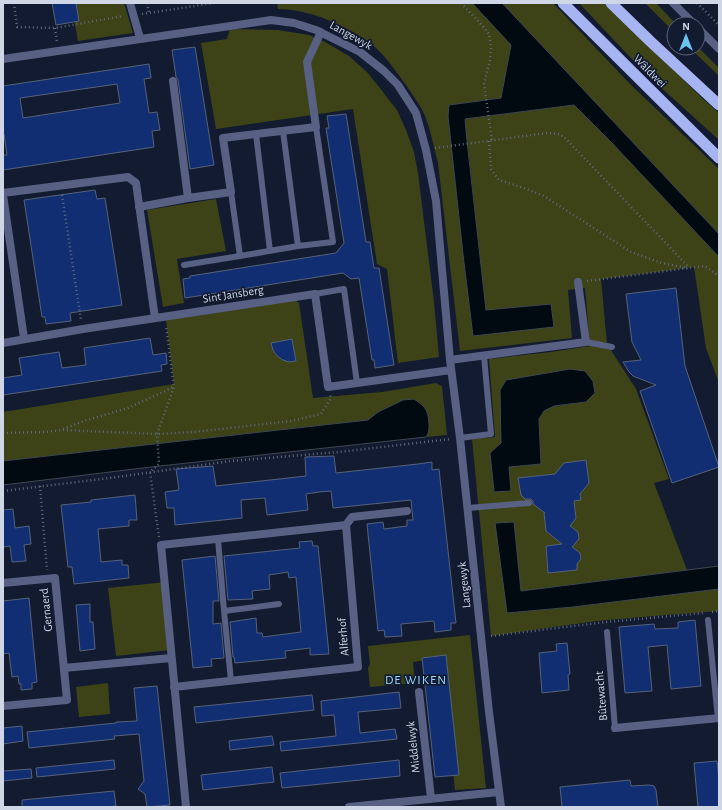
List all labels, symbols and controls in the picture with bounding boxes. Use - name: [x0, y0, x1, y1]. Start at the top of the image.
- north arrow: [666, 16, 706, 56]
- street label: Langewyk: [327, 18, 375, 53]
- text: N: [682, 21, 690, 32]
- street label: Wâldwei: [631, 52, 669, 90]
- street label: Sint Jansberg: [202, 283, 264, 305]
- street label: Langewyk: [456, 561, 473, 609]
- street label: Gernaerd: [38, 588, 54, 632]
- street label: Alferhof: [335, 616, 351, 657]
- street label: Bûtewacht: [593, 670, 609, 721]
- district label: DE WIKEN: [385, 674, 447, 687]
- street label: Middelwyk: [404, 720, 423, 773]

